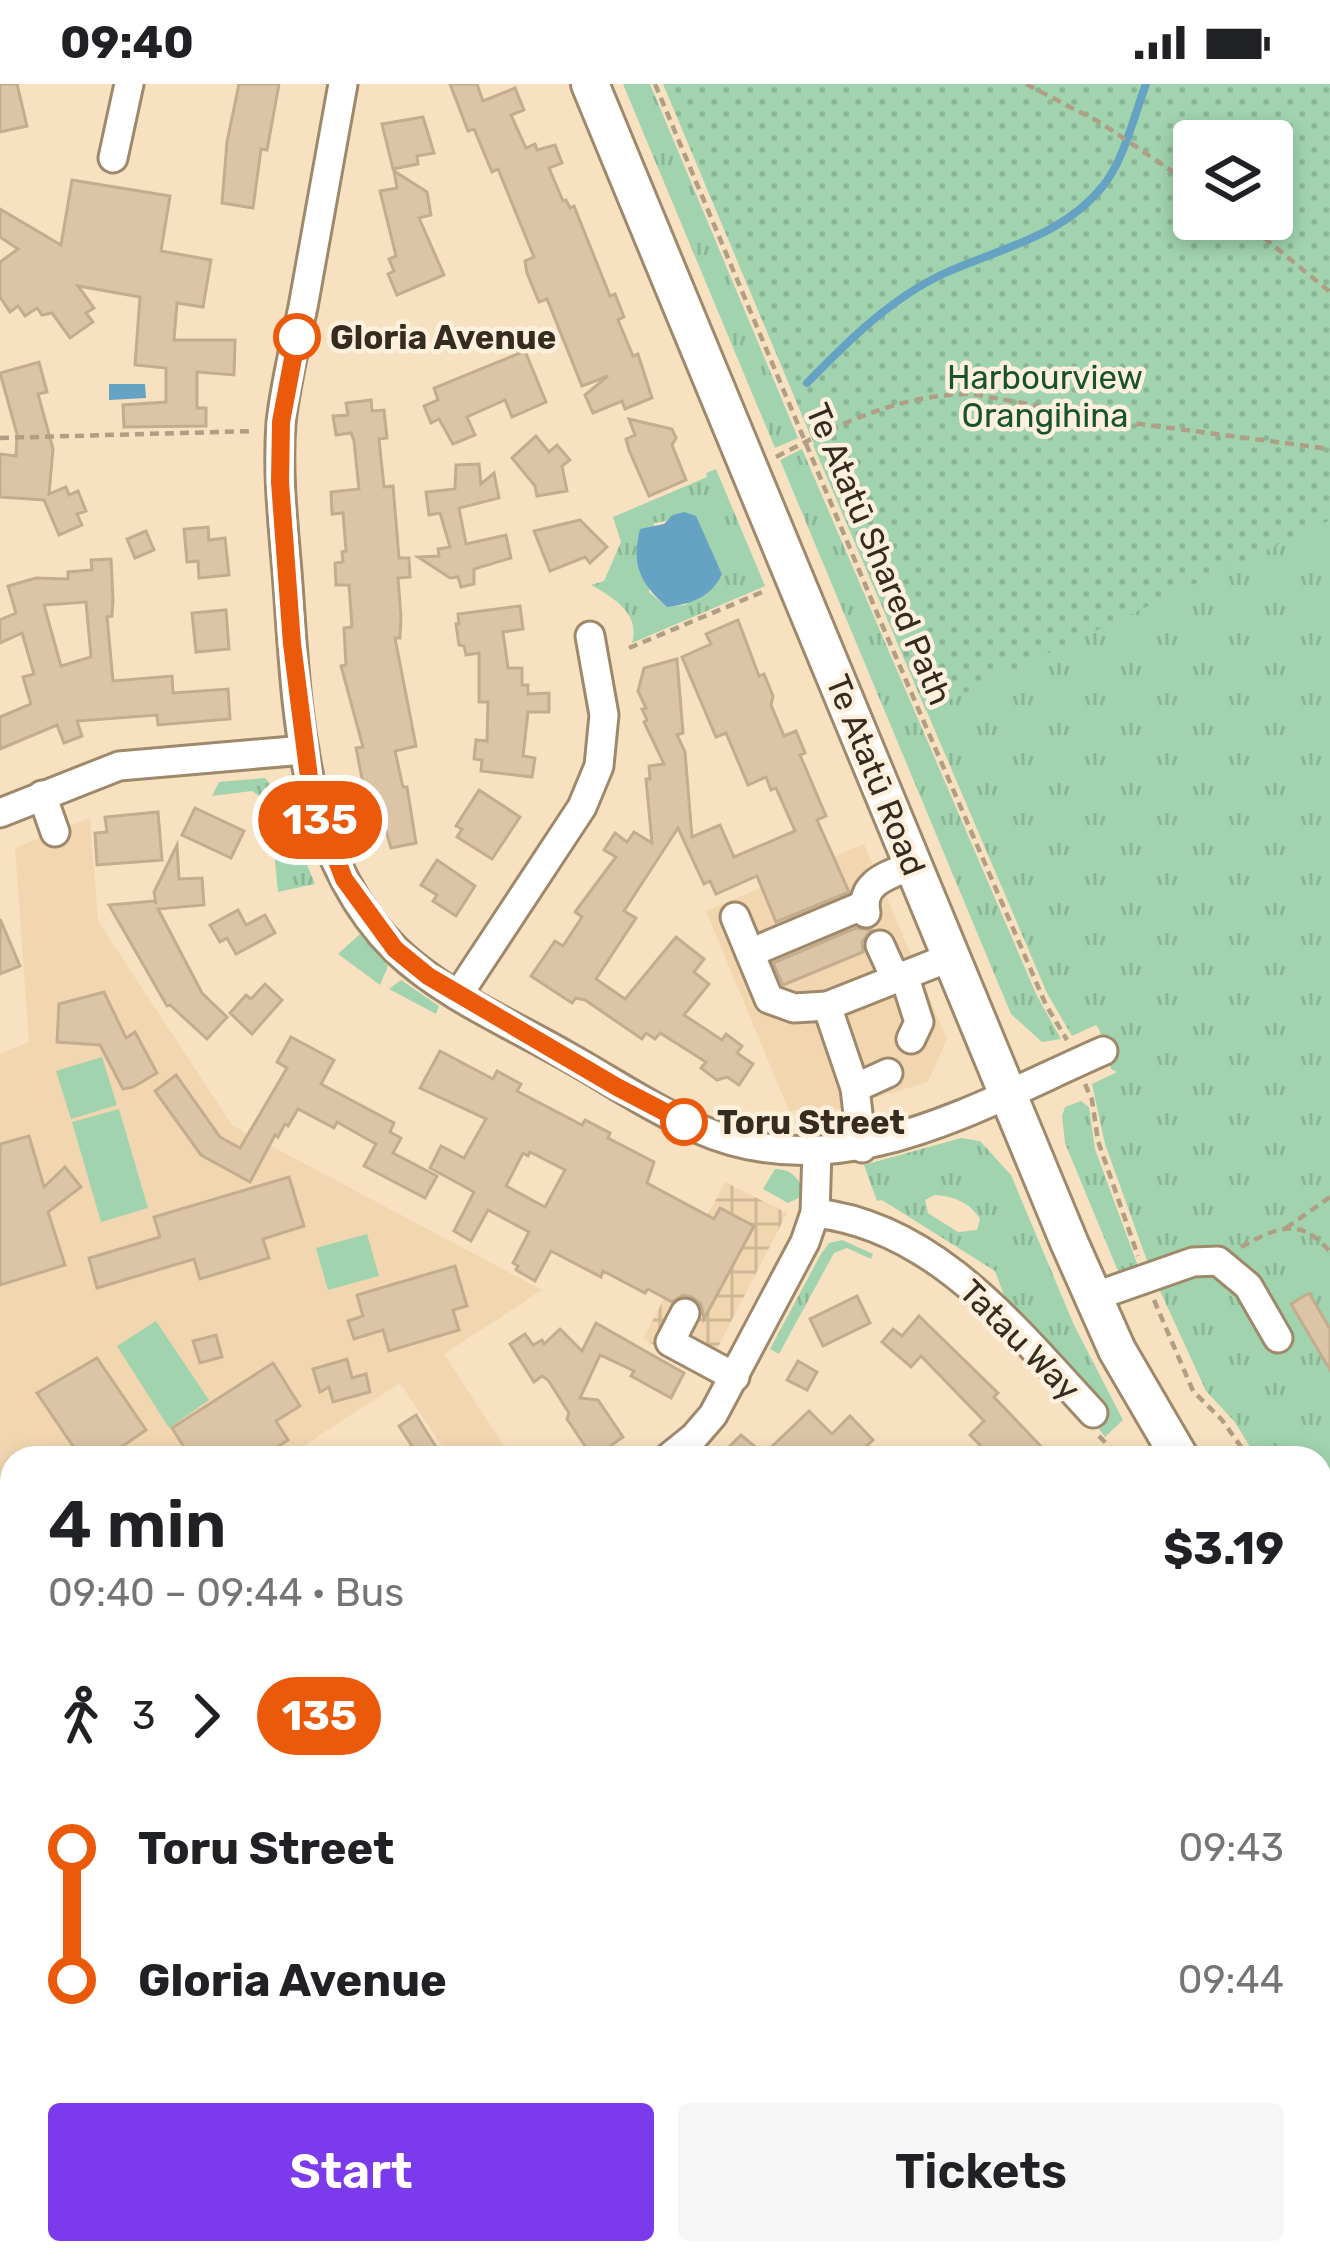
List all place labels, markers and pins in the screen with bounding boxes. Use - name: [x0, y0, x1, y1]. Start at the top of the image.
- marker: Gloria Avenue: [275, 315, 319, 359]
- place label: Gloria Avenue: [330, 318, 556, 357]
- marker: Toru Street: [662, 1100, 706, 1144]
- place label: Toru Street: [717, 1103, 905, 1142]

